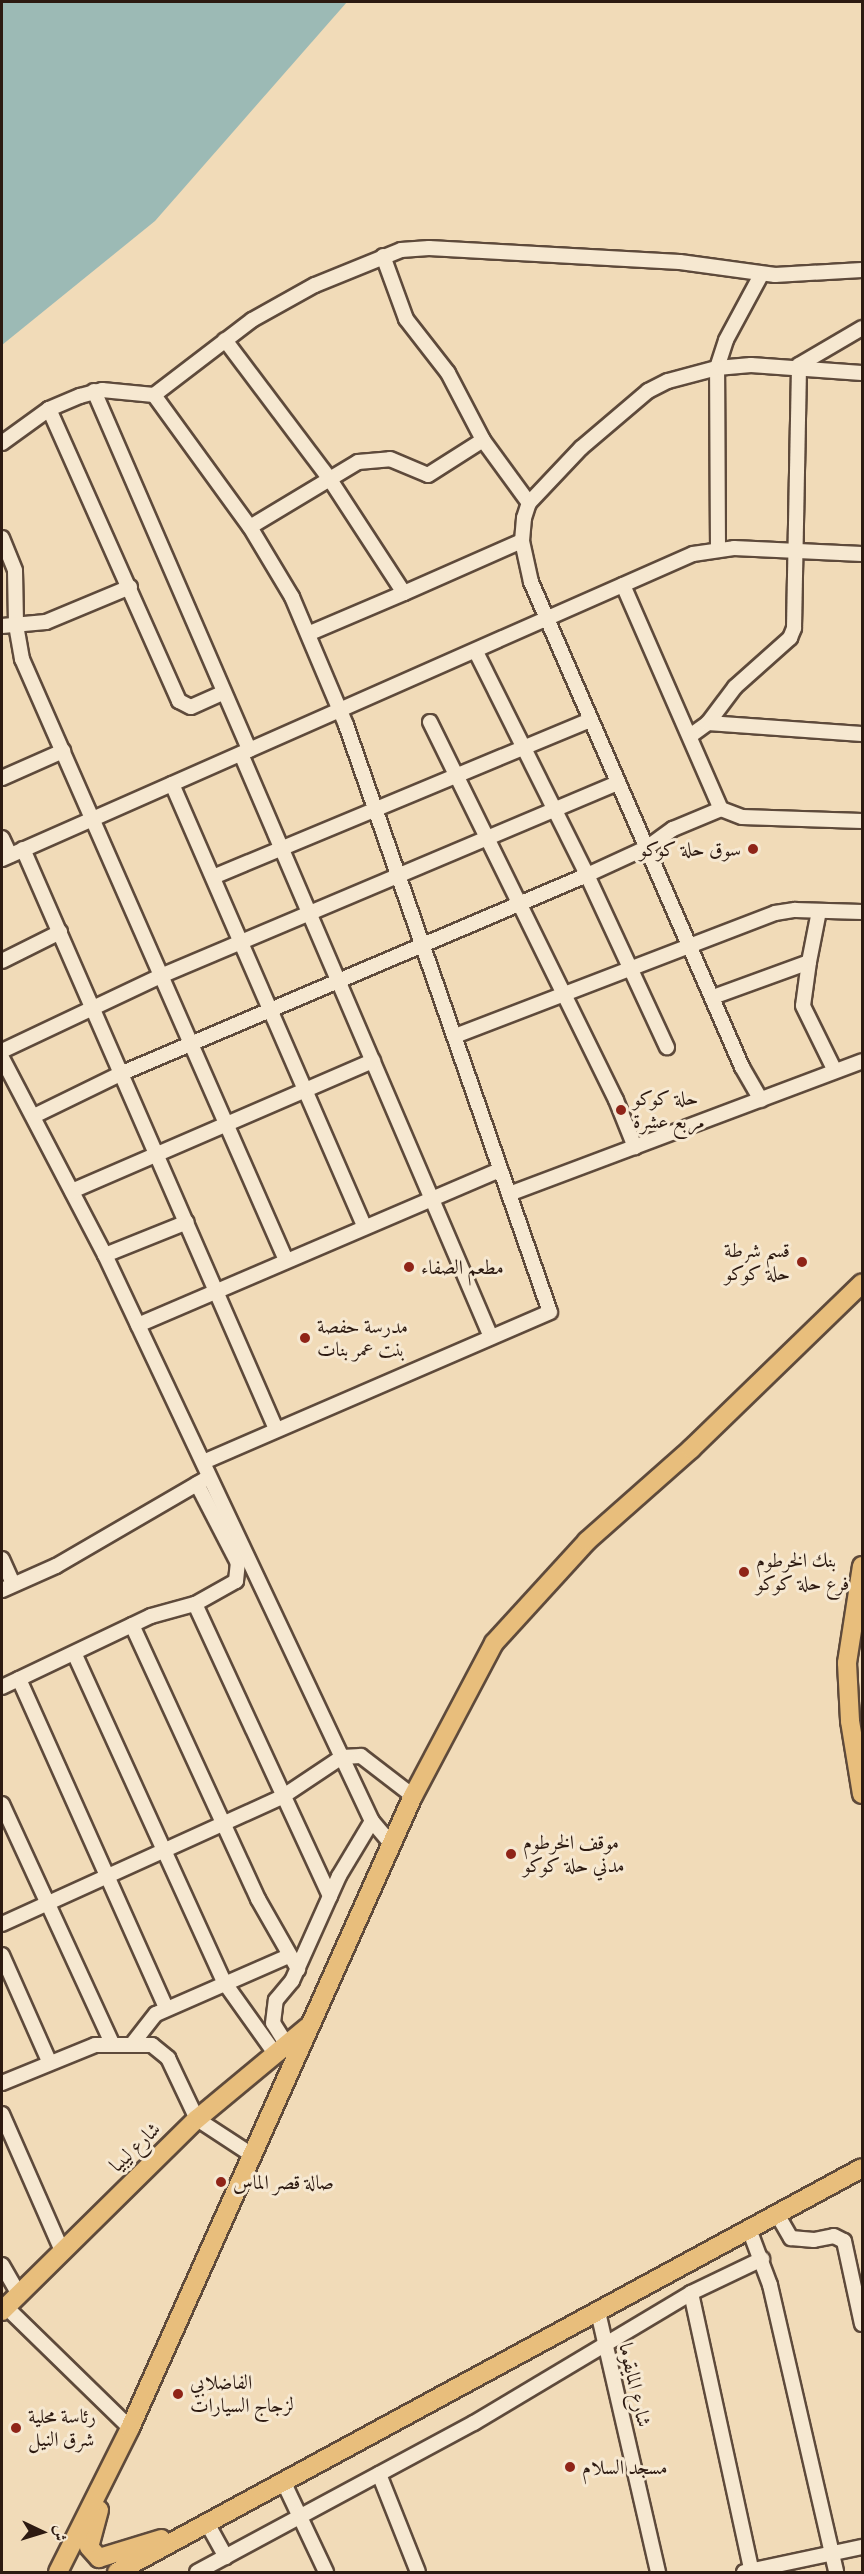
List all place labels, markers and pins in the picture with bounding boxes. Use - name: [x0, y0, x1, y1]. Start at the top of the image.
- place label: سوق حلة كوكو: [639, 837, 741, 861]
- marker: سوق حلة كوكو: [746, 842, 760, 856]
- place label: حلة كوكو مربع عشرة: [633, 1086, 705, 1133]
- marker: حلة كوكو مربع عشرة: [614, 1103, 628, 1117]
- place label: قسم شرطة حلة كوكو: [724, 1238, 790, 1285]
- place label: مطعم الصفاء: [421, 1255, 504, 1279]
- marker: قسم شرطة حلة كوكو: [795, 1255, 809, 1269]
- marker: مطعم الصفاء: [402, 1260, 416, 1274]
- place label: مدرسة حفصة بنت عمر بنات: [317, 1314, 408, 1361]
- marker: مدرسة حفصة بنت عمر بنات: [298, 1331, 312, 1345]
- place label: بنك الخرطوم فرع حلة كوكو: [756, 1548, 849, 1595]
- marker: بنك الخرطوم فرع حلة كوكو: [737, 1565, 751, 1579]
- place label: موقف الخرطوم مدني حلة كوكو: [523, 1830, 625, 1877]
- marker: موقف الخرطوم مدني حلة كوكو: [504, 1847, 518, 1861]
- place label: صالة قصر الماس: [233, 2170, 334, 2194]
- marker: صالة قصر الماس: [214, 2175, 228, 2189]
- place label: الفاضلابي لزجاج السيارات: [190, 2370, 294, 2417]
- marker: الفاضلابي لزجاج السيارات: [171, 2387, 185, 2401]
- place label: رئاسة محلية شرق النيل: [28, 2404, 96, 2451]
- marker: رئاسة محلية شرق النيل: [9, 2421, 23, 2435]
- place label: مسجد السلام: [582, 2455, 668, 2479]
- marker: مسجد السلام: [563, 2460, 577, 2474]

